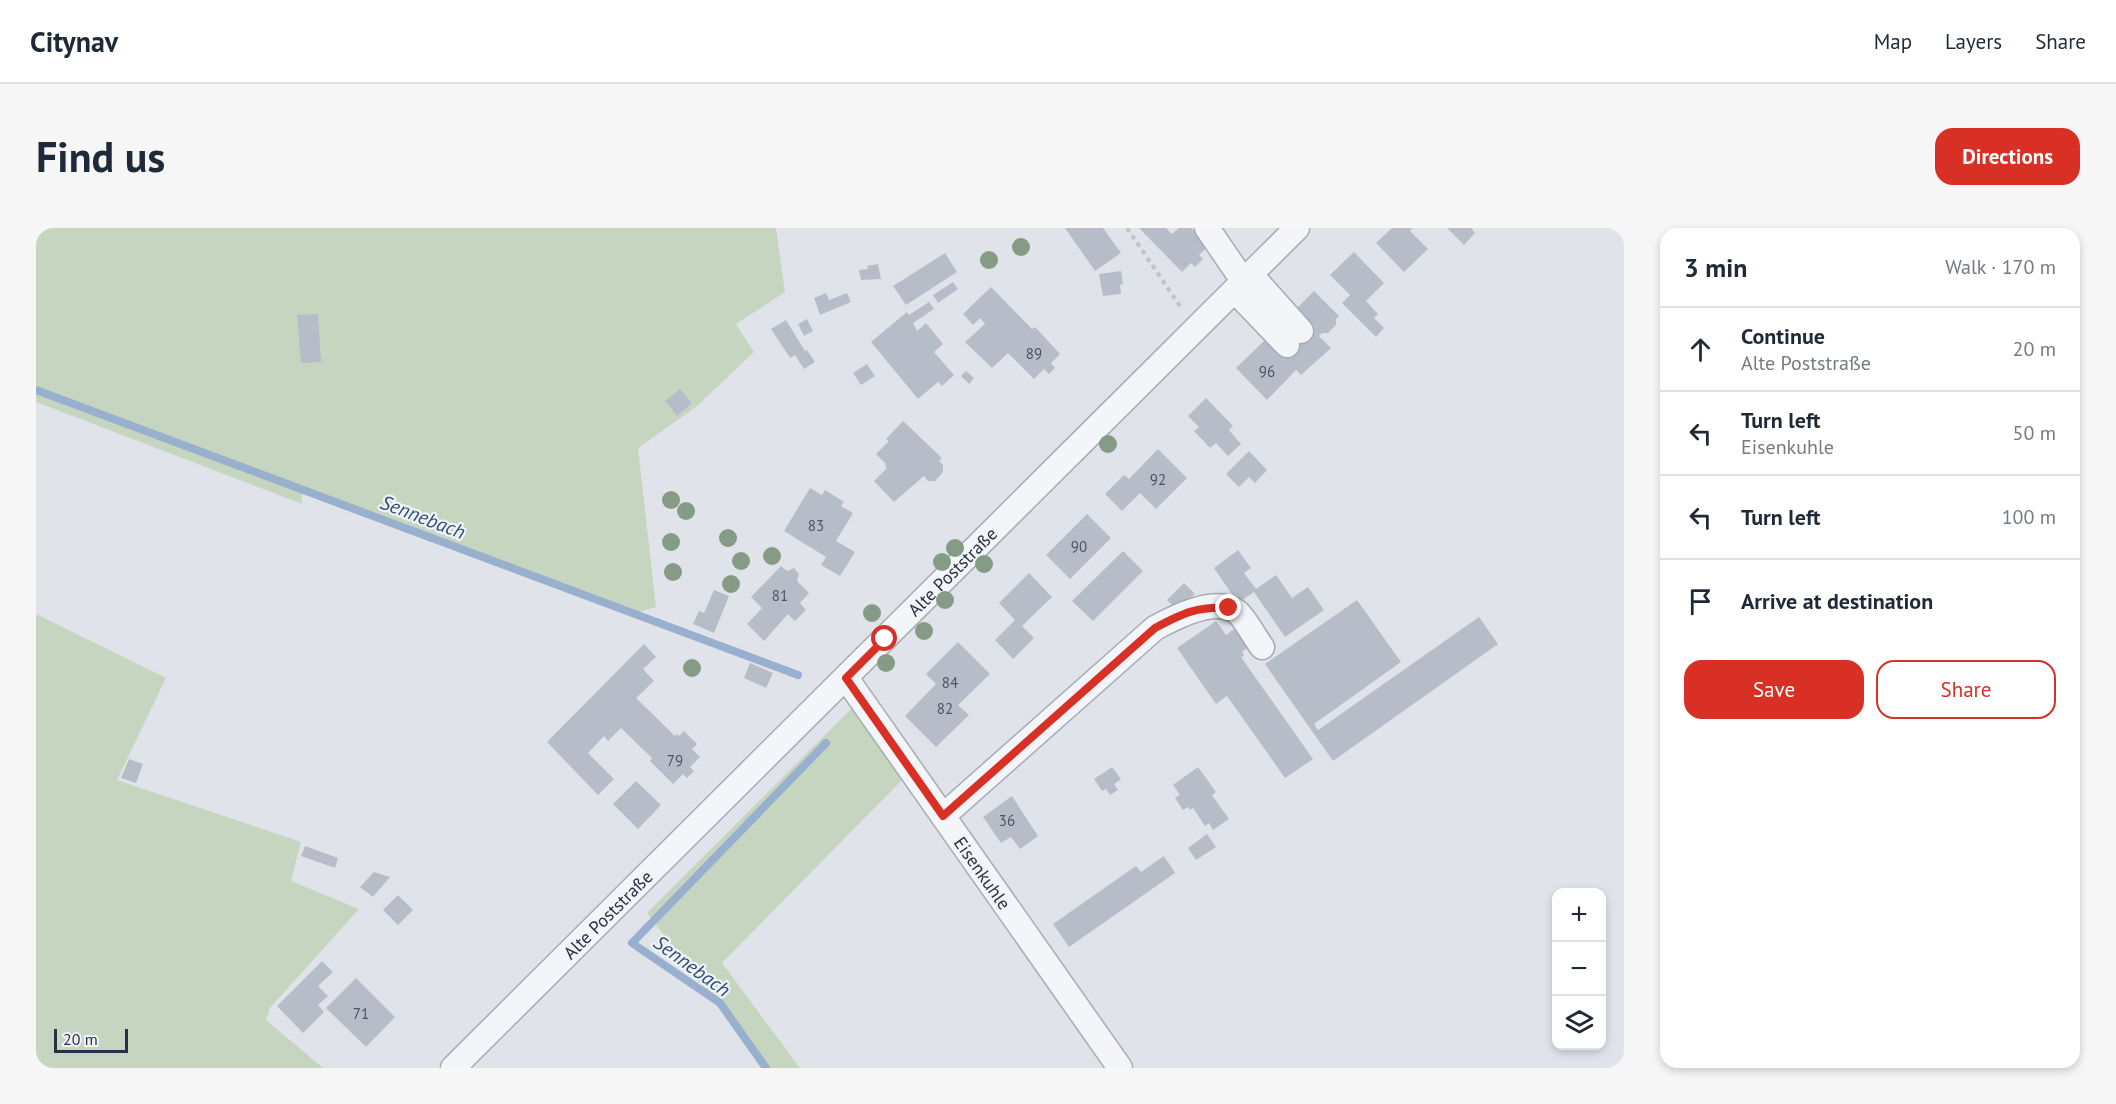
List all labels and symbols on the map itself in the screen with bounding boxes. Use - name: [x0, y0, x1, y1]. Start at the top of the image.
- house number: 89: [1026, 344, 1042, 363]
- house number: 96: [1259, 362, 1275, 381]
- house number: 92: [1150, 470, 1166, 489]
- water label: Sennebach: [377, 489, 469, 545]
- house number: 83: [808, 516, 824, 535]
- street label: Alte Poststraße: [902, 522, 1002, 621]
- house number: 90: [1071, 537, 1087, 556]
- house number: 81: [772, 586, 788, 605]
- route end: [1215, 594, 1241, 620]
- route start: [871, 625, 897, 651]
- house number: 84: [942, 673, 958, 692]
- house number: 82: [937, 699, 953, 718]
- house number: 79: [667, 751, 683, 770]
- house number: 36: [999, 811, 1015, 830]
- street label: Eisenkuhle: [949, 832, 1016, 914]
- street label: Alte Poststraße: [558, 865, 657, 964]
- water label: Sennebach: [649, 929, 735, 1003]
- house number: 71: [353, 1004, 369, 1023]
- scale bar: [54, 1026, 128, 1054]

